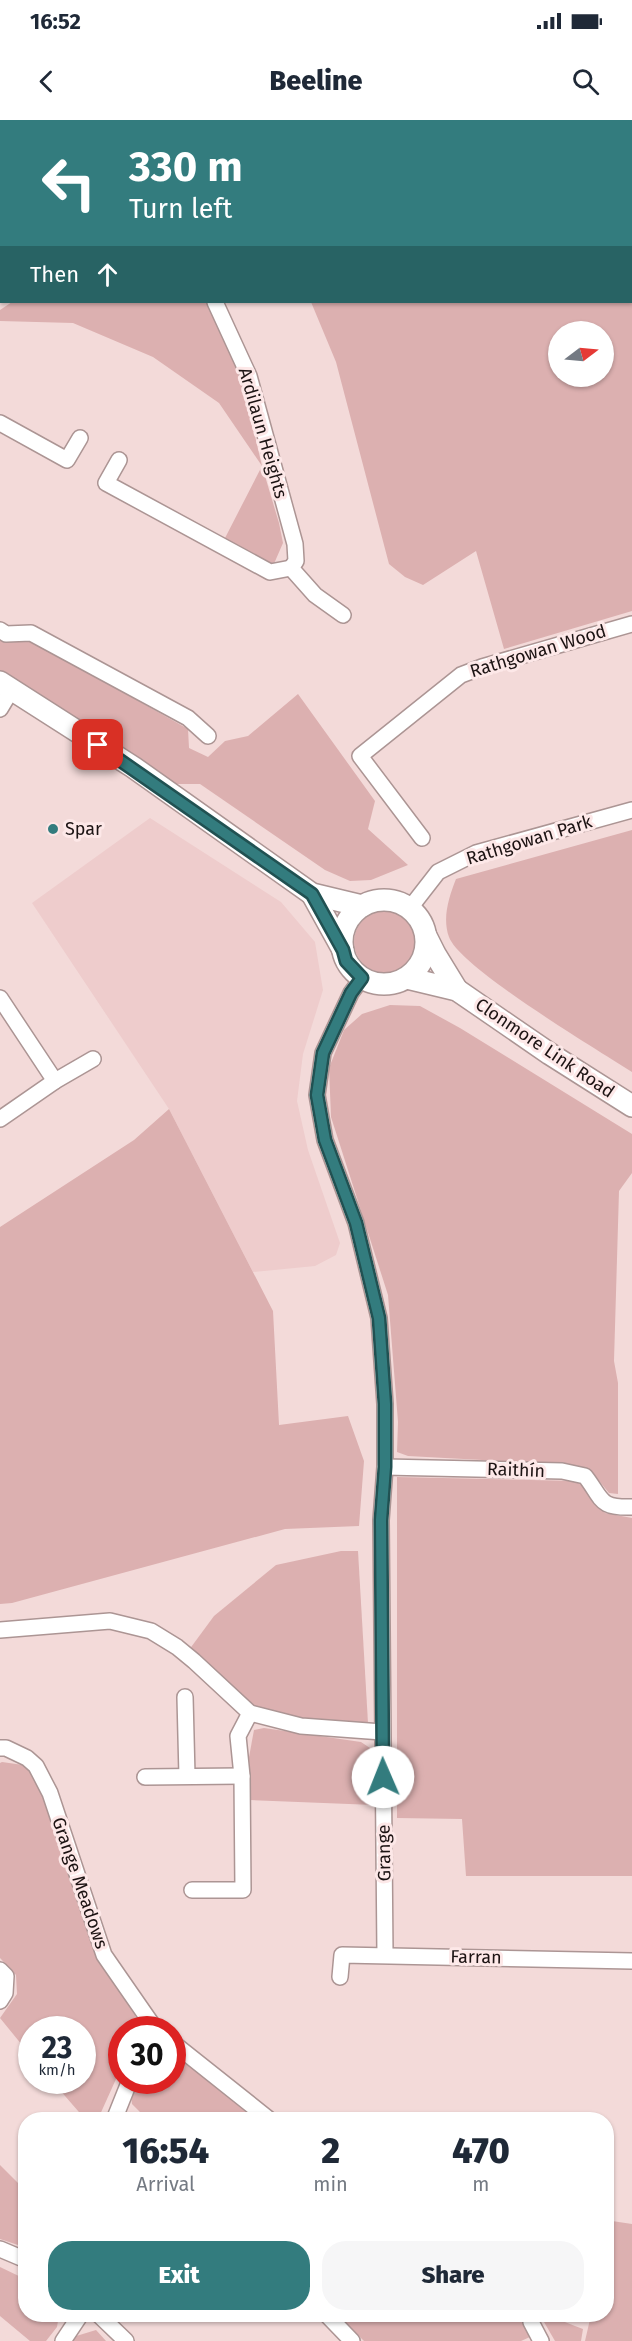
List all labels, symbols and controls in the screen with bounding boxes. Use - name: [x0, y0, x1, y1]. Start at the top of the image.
- text: 16:52: [30, 8, 81, 35]
- icon: back: [30, 65, 63, 98]
- text: Beeline: [270, 65, 362, 97]
- icon: search: [569, 65, 602, 98]
- text: 330 m: [129, 142, 243, 192]
- icon: left: [30, 144, 108, 222]
- text: Turn left: [129, 193, 232, 225]
- icon: ahead: [91, 258, 124, 291]
- text: Then: [30, 261, 79, 288]
- north arrow: [548, 321, 614, 387]
- map controls: [548, 321, 614, 387]
- street label: Ardilaun Heights: [234, 365, 292, 501]
- street label: Rathgowan Wood: [467, 620, 609, 682]
- pin: [72, 719, 123, 770]
- icon: arrive: [81, 728, 114, 761]
- street label: Rathgowan Park: [463, 810, 595, 870]
- place label: Spar: [65, 818, 102, 840]
- marker: Spar: [46, 822, 60, 836]
- street label: Clonmore Link Road: [471, 993, 619, 1103]
- street label: Raithín: [487, 1458, 545, 1482]
- position arrow: [351, 1745, 415, 1809]
- street label: Grange Meadows: [47, 1814, 113, 1952]
- street label: Grange: [373, 1824, 395, 1882]
- street label: Farran: [450, 1946, 502, 1968]
- speed limit sign: 30: [108, 2016, 186, 2094]
- text: 23: [42, 2030, 72, 2066]
- text: km/h: [38, 2061, 76, 2079]
- text: 16:54: [122, 2129, 209, 2173]
- text: 2: [321, 2129, 340, 2173]
- text: 470: [452, 2129, 510, 2173]
- text: Arrival: [136, 2172, 195, 2196]
- text: min: [313, 2172, 348, 2196]
- text: m: [472, 2172, 489, 2196]
- button: Exit: [48, 2241, 310, 2310]
- button: Share: [322, 2241, 584, 2310]

